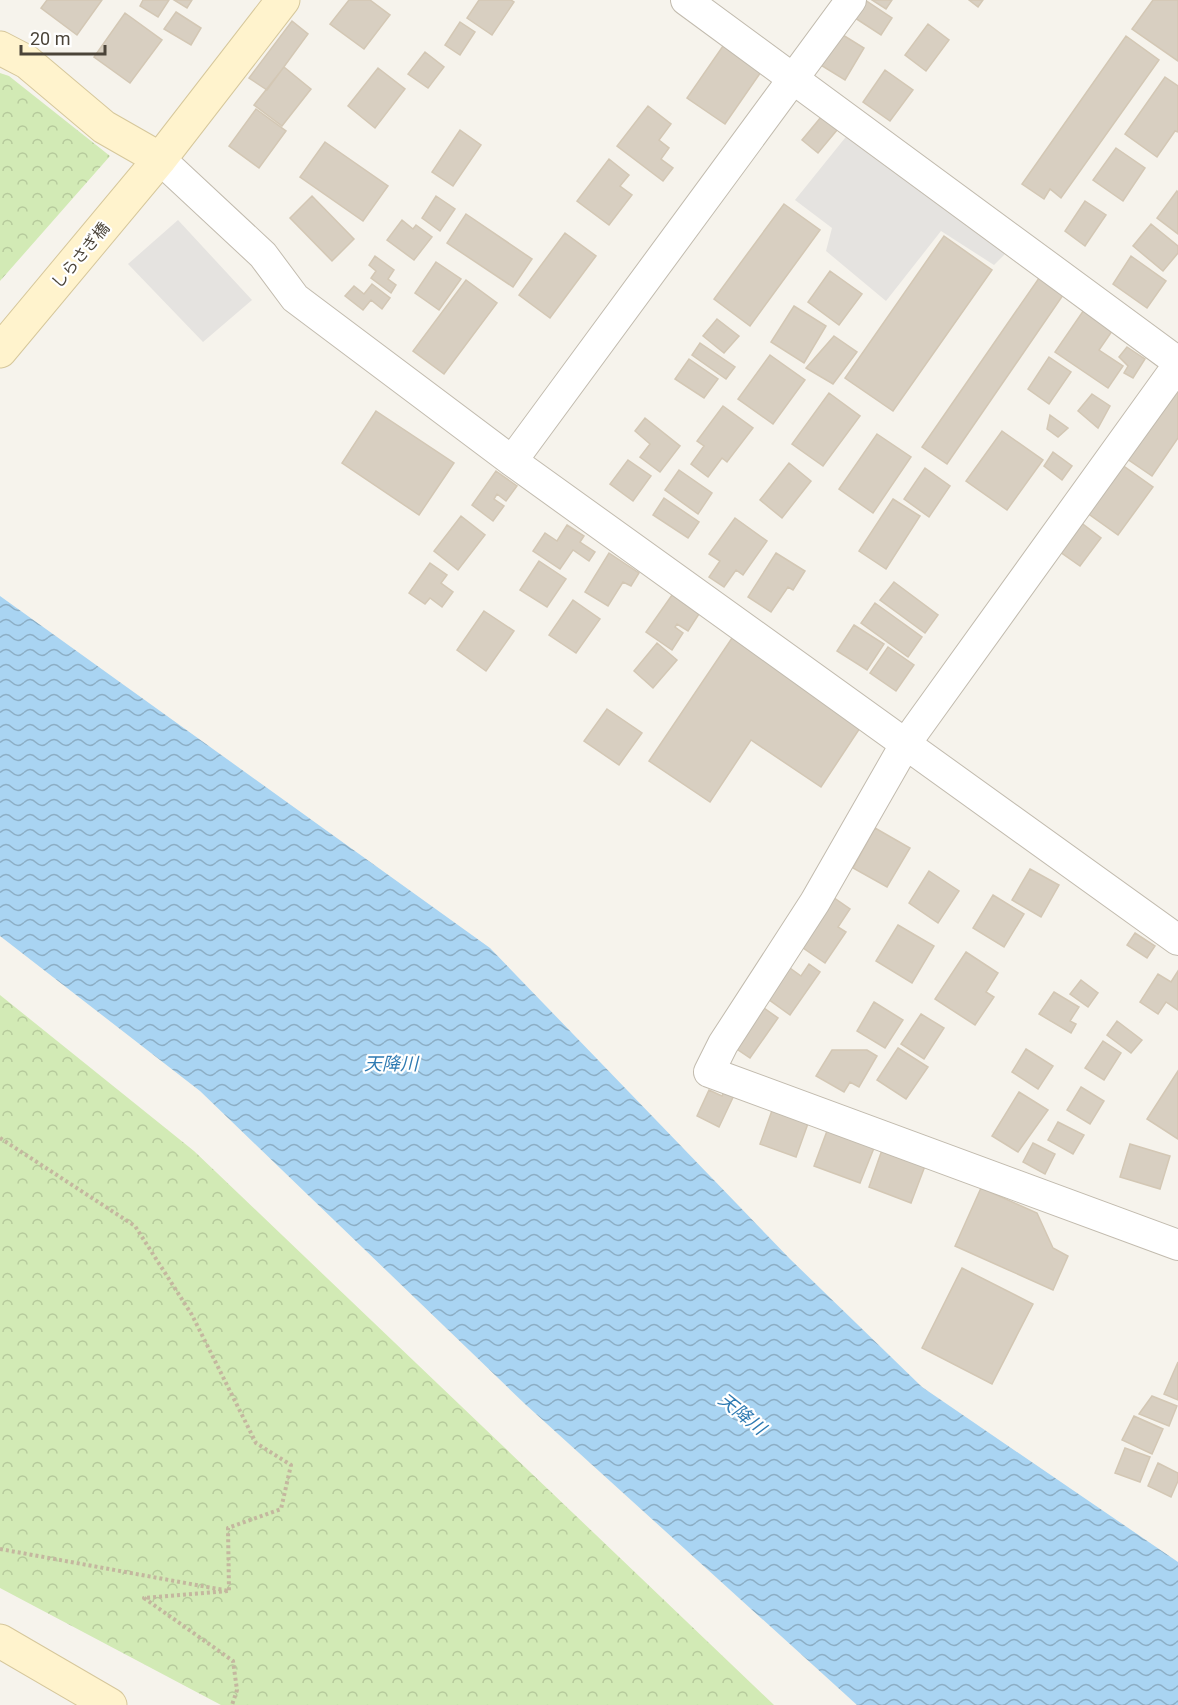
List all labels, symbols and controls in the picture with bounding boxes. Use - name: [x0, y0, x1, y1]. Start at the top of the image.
- scale bar: [21, 18, 105, 56]
- text: 20 m: [30, 28, 70, 49]
- street label: しらさぎ橋: [47, 219, 113, 292]
- water label: 天降川: [364, 1053, 420, 1074]
- water label: 天降川: [715, 1388, 771, 1440]

